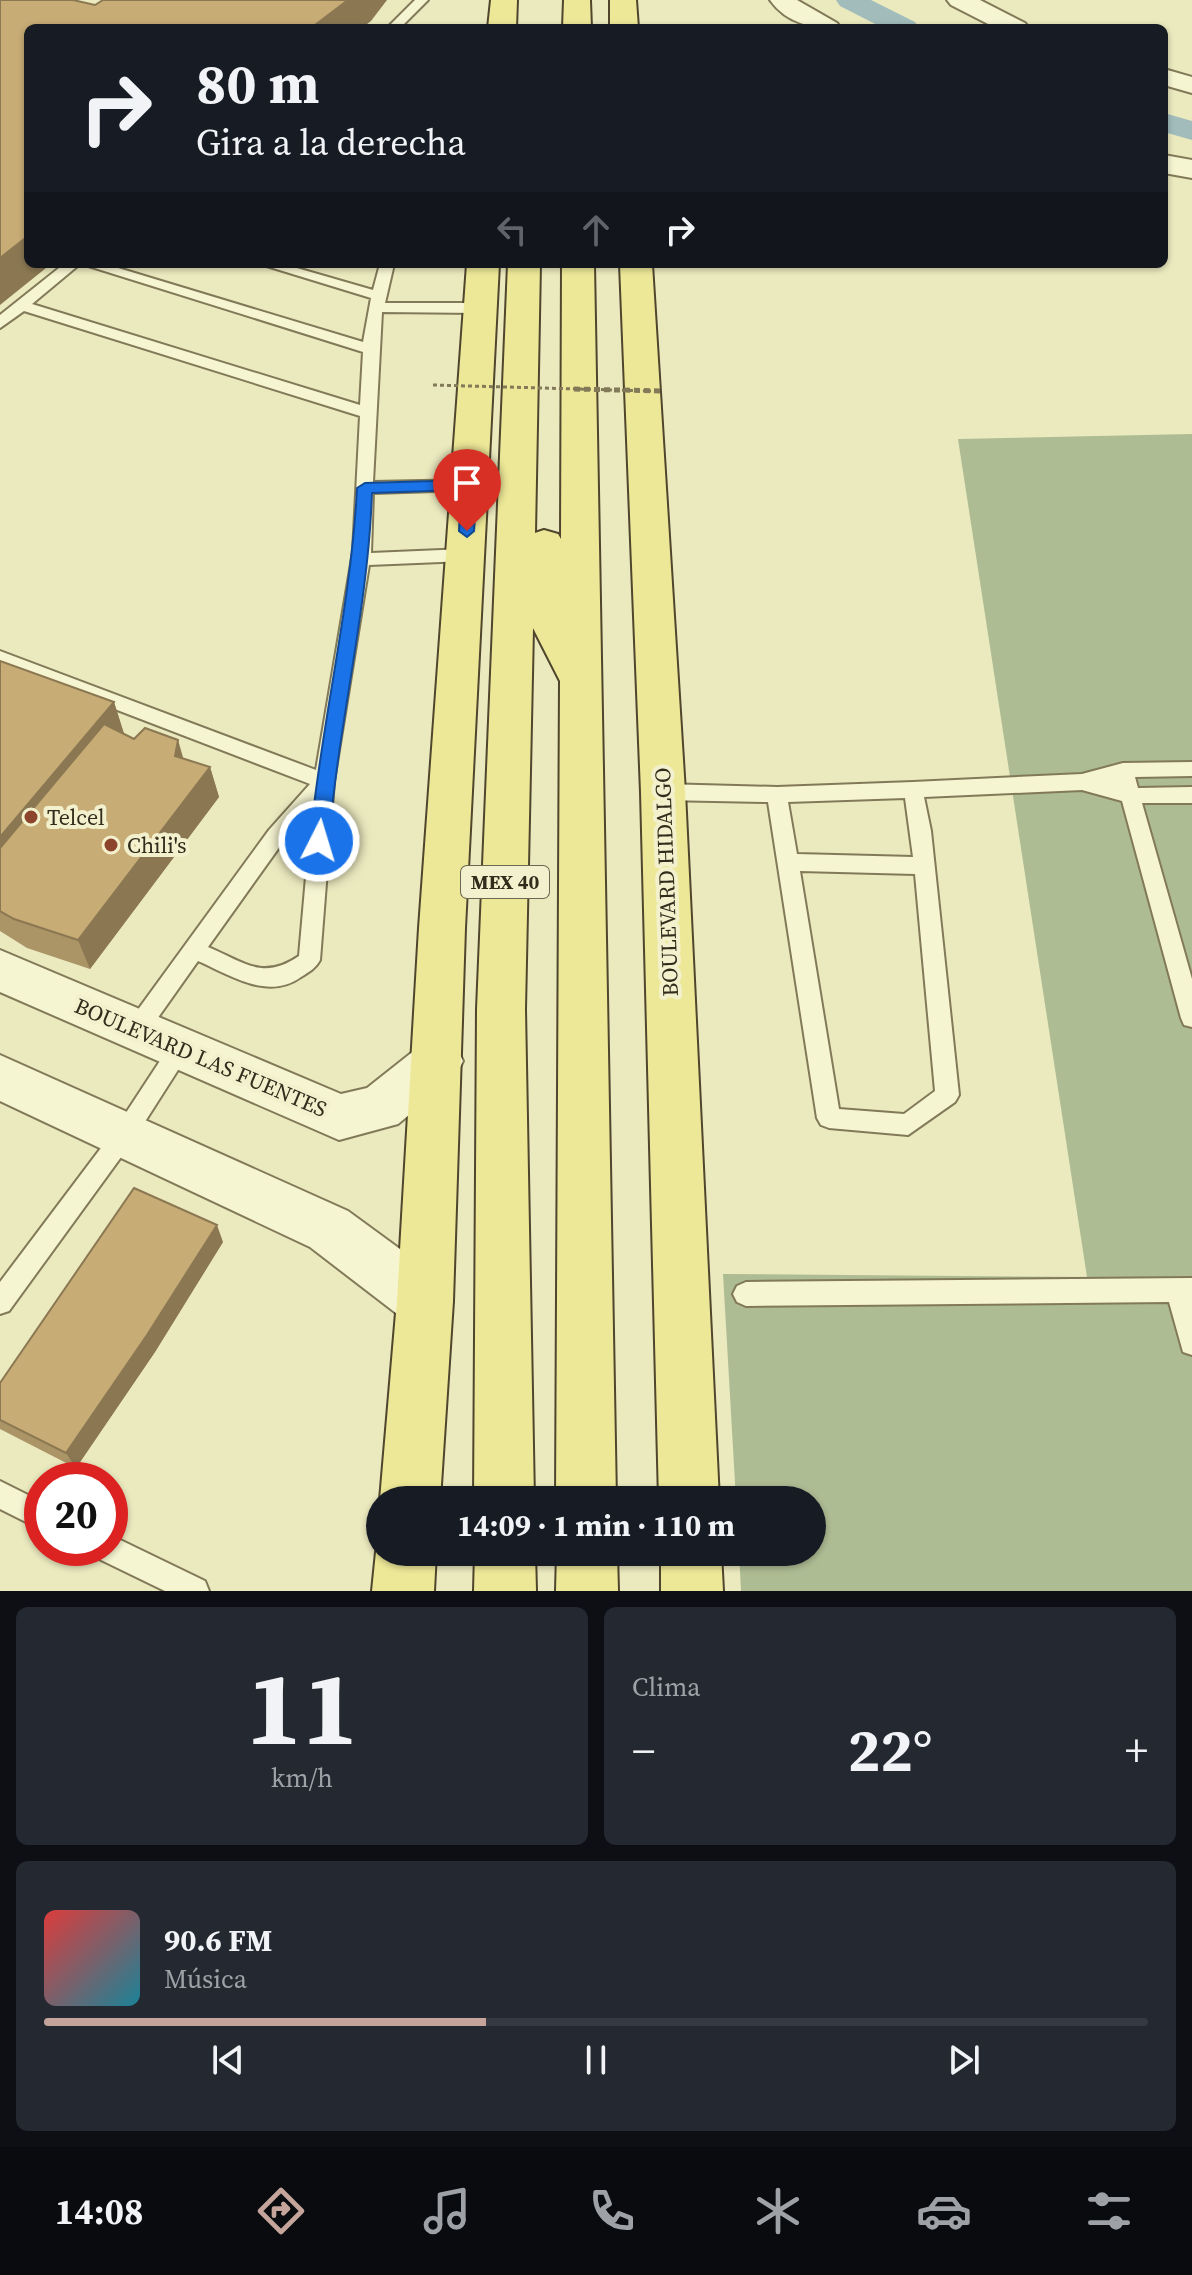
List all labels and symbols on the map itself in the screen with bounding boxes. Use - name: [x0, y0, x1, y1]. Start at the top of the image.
- pin: [433, 449, 501, 531]
- street label: BOULEVARD HIDALGO: [647, 767, 685, 997]
- position arrow: [277, 799, 361, 883]
- place label: Telcel: [47, 802, 105, 832]
- marker: Telcel: [22, 808, 40, 826]
- place label: Chili's: [127, 830, 187, 860]
- marker: Chili's: [102, 836, 120, 854]
- road number: MEX 40: [461, 866, 549, 898]
- street label: BOULEVARD LAS FUENTES: [70, 990, 332, 1124]
- speed limit sign: 20: [24, 1462, 128, 1566]

